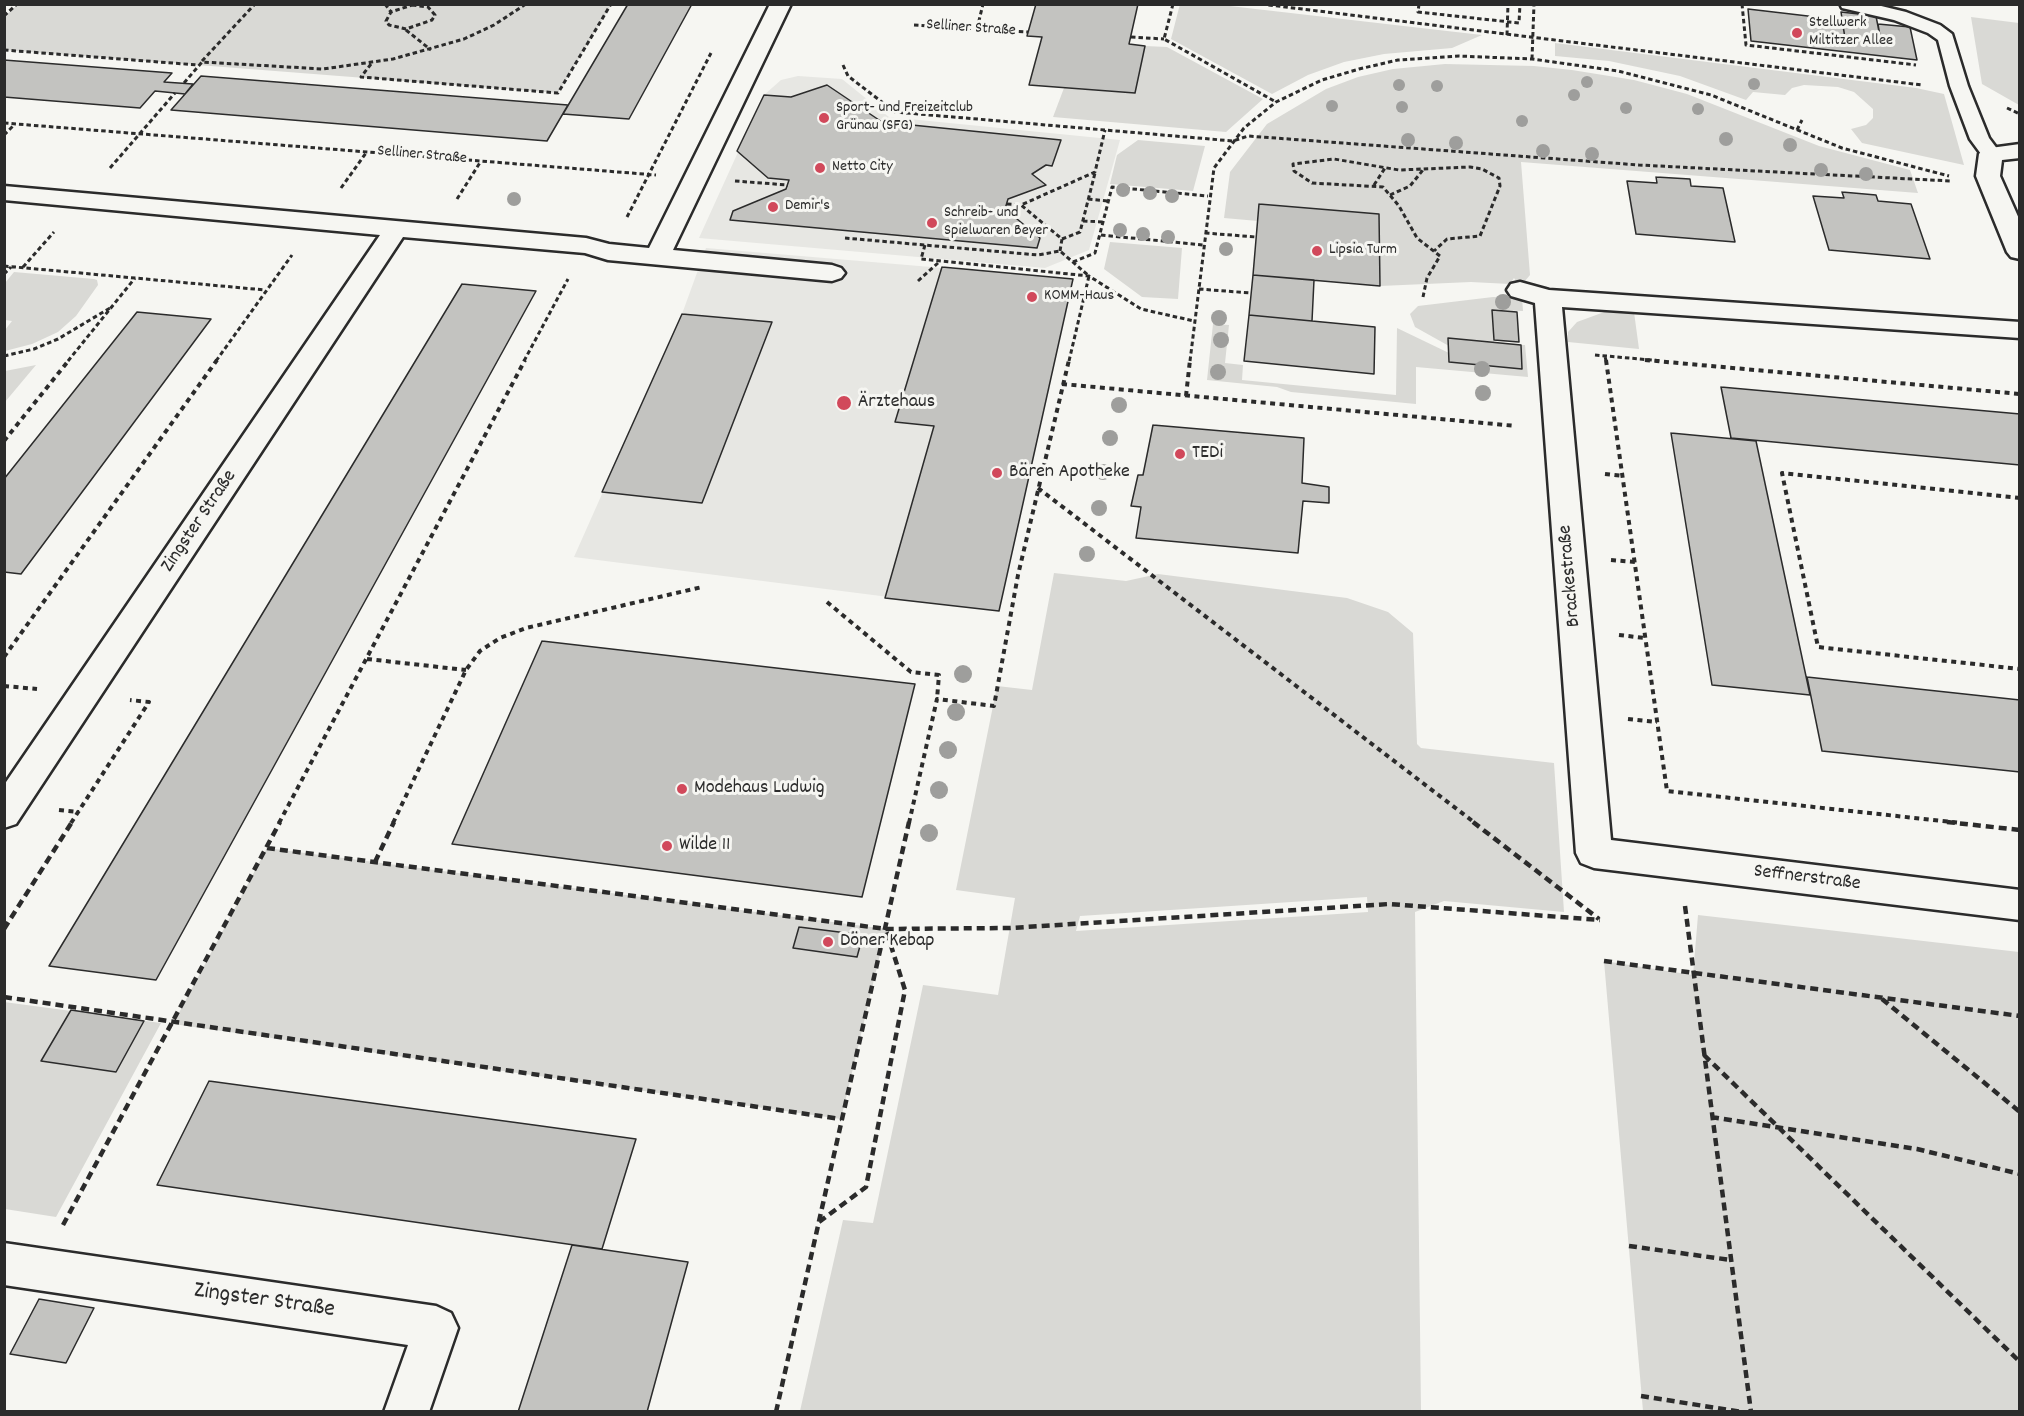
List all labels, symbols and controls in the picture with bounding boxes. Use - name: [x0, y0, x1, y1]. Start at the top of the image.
- place label: Stellwerk Miltitzer Allee: [1809, 14, 1893, 52]
- street label: Selliner Straße: [926, 16, 1016, 42]
- marker: Stellwerk Miltitzer Allee: [1790, 26, 1804, 40]
- place label: Sport- und Freizeitclub Grünau (SFG): [836, 99, 973, 137]
- marker: Sport- und Freizeitclub Grünau (SFG): [817, 111, 831, 125]
- street label: Selliner Straße: [376, 143, 468, 169]
- place label: Netto City: [832, 158, 893, 178]
- marker: Netto City: [813, 161, 827, 175]
- place label: Demir's: [785, 197, 830, 217]
- marker: Demir's: [766, 200, 780, 214]
- place label: Schreib- und Spielwaren Beyer: [944, 204, 1048, 242]
- marker: Schreib- und Spielwaren Beyer: [925, 216, 939, 230]
- place label: Lipsia Turm: [1329, 241, 1397, 261]
- marker: Lipsia Turm: [1310, 244, 1324, 258]
- place label: KOMM-Haus: [1044, 287, 1114, 307]
- marker: KOMM-Haus: [1025, 290, 1039, 304]
- place label: Ärztehaus: [858, 391, 935, 415]
- marker: Ärztehaus: [835, 394, 853, 412]
- place label: TEDi: [1192, 442, 1223, 466]
- marker: TEDi: [1173, 447, 1187, 461]
- place label: Bären Apotheke: [1009, 461, 1130, 485]
- street label: Zingster Straße: [157, 466, 243, 578]
- marker: Bären Apotheke: [990, 466, 1004, 480]
- street label: Brackestraße: [1555, 524, 1587, 628]
- place label: Modehaus Ludwig: [694, 777, 824, 801]
- marker: Modehaus Ludwig: [675, 782, 689, 796]
- place label: Wilde 11: [679, 834, 730, 858]
- marker: Wilde 11: [660, 839, 674, 853]
- street label: Seffnerstraße: [1752, 861, 1862, 897]
- place label: Döner Kebap: [840, 930, 935, 954]
- marker: Döner Kebap: [821, 935, 835, 949]
- street label: Zingster Straße: [192, 1278, 336, 1326]

